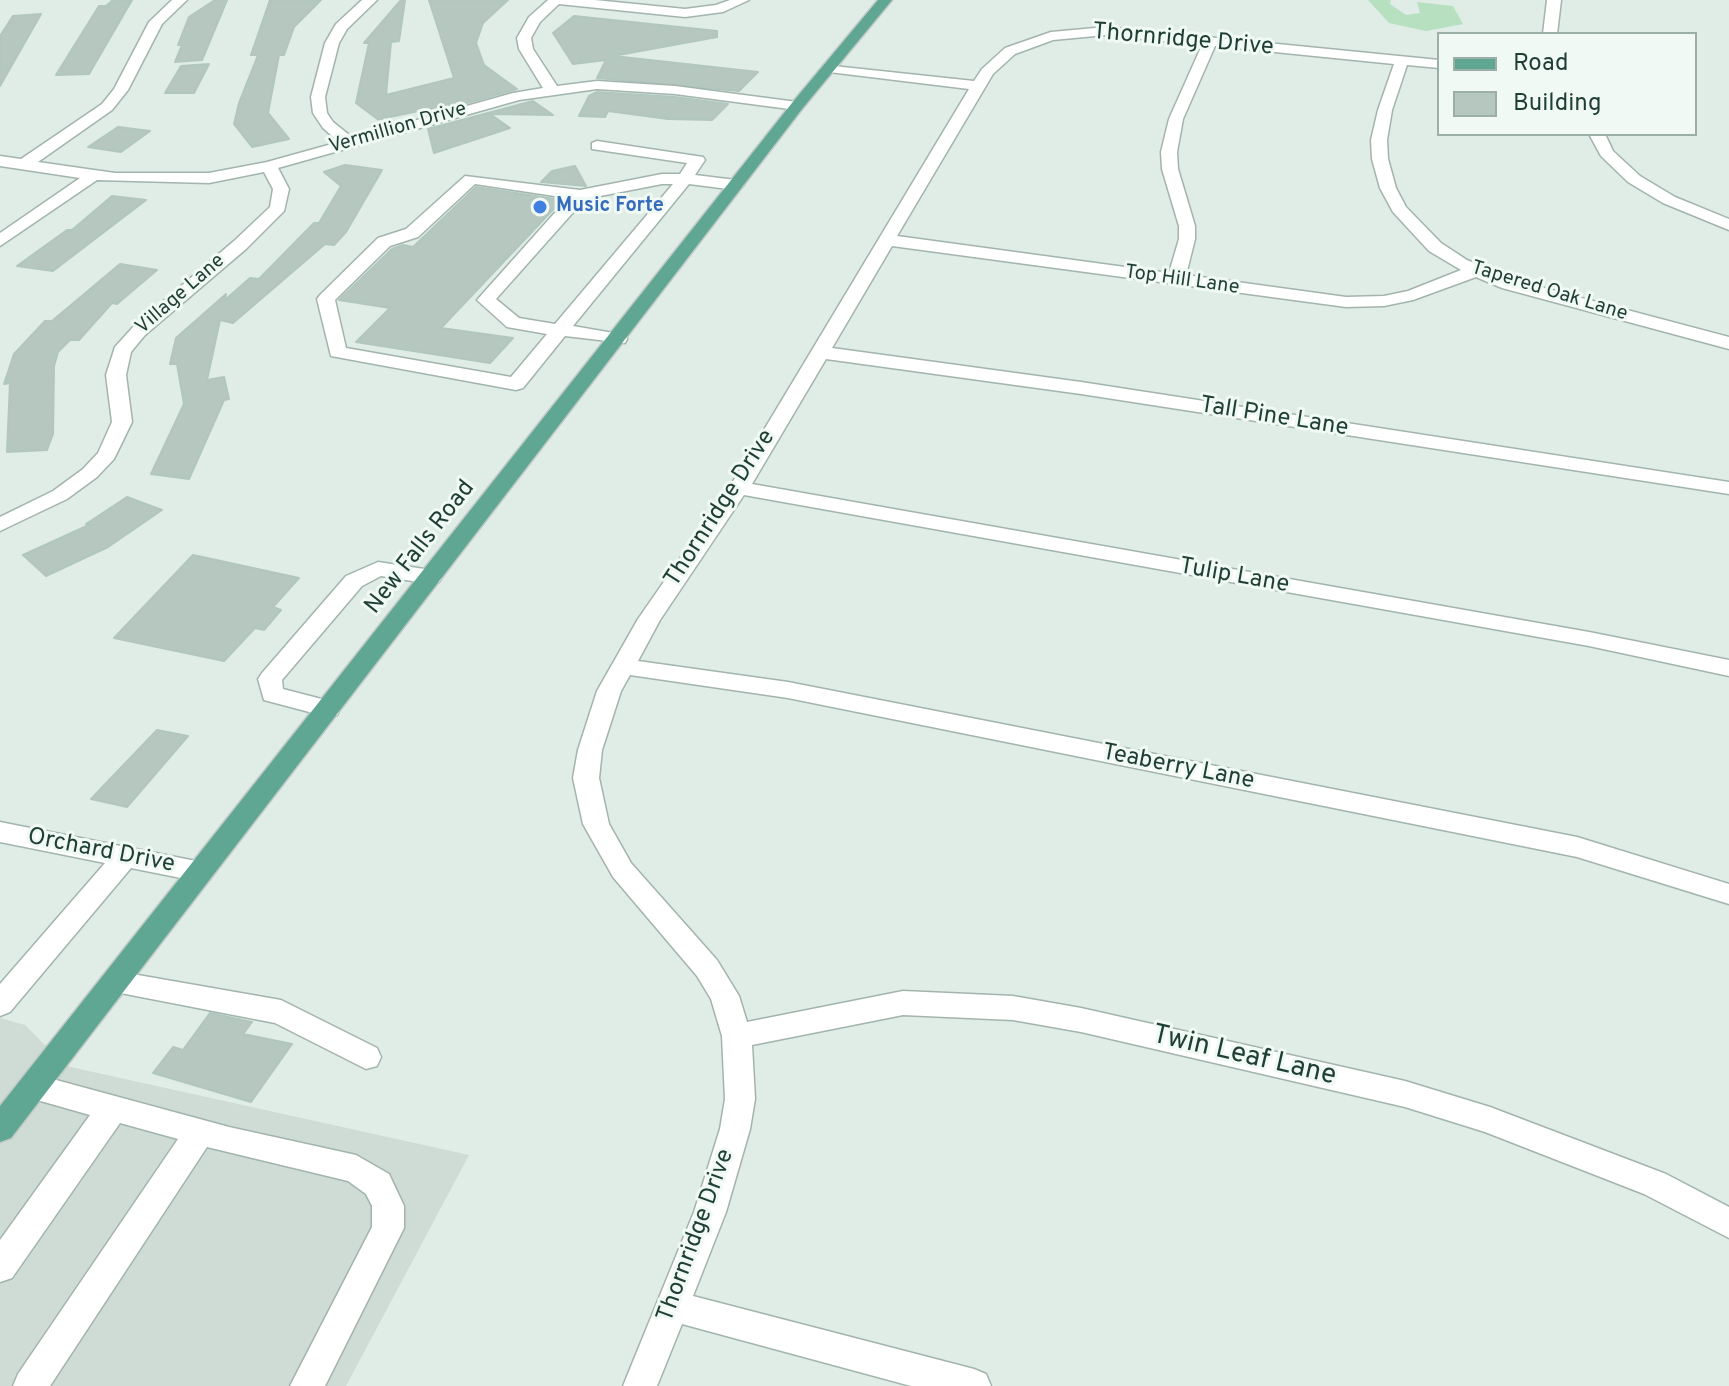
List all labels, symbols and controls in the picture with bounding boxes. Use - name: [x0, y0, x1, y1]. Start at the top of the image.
- street label: Thornridge Drive: [1091, 19, 1275, 63]
- legend: [1437, 32, 1697, 136]
- text: Road: [1513, 49, 1569, 79]
- text: Building: [1513, 89, 1602, 119]
- street label: Vermillion Drive: [327, 98, 469, 160]
- place label: Music Forte: [556, 195, 664, 219]
- marker: Music Forte: [531, 198, 549, 216]
- street label: Village Lane: [131, 250, 231, 340]
- street label: Tapered Oak Lane: [1468, 257, 1630, 327]
- street label: Top Hill Lane: [1123, 261, 1241, 301]
- street label: Tall Pine Lane: [1198, 392, 1350, 444]
- street label: Thornridge Drive: [659, 425, 783, 593]
- street label: New Falls Road: [360, 475, 482, 621]
- street label: Tulip Lane: [1177, 553, 1291, 601]
- street label: Teaberry Lane: [1099, 739, 1257, 797]
- street label: Orchard Drive: [25, 824, 177, 880]
- street label: Twin Leaf Lane: [1149, 1019, 1339, 1095]
- street label: Thornridge Drive: [652, 1146, 742, 1326]

